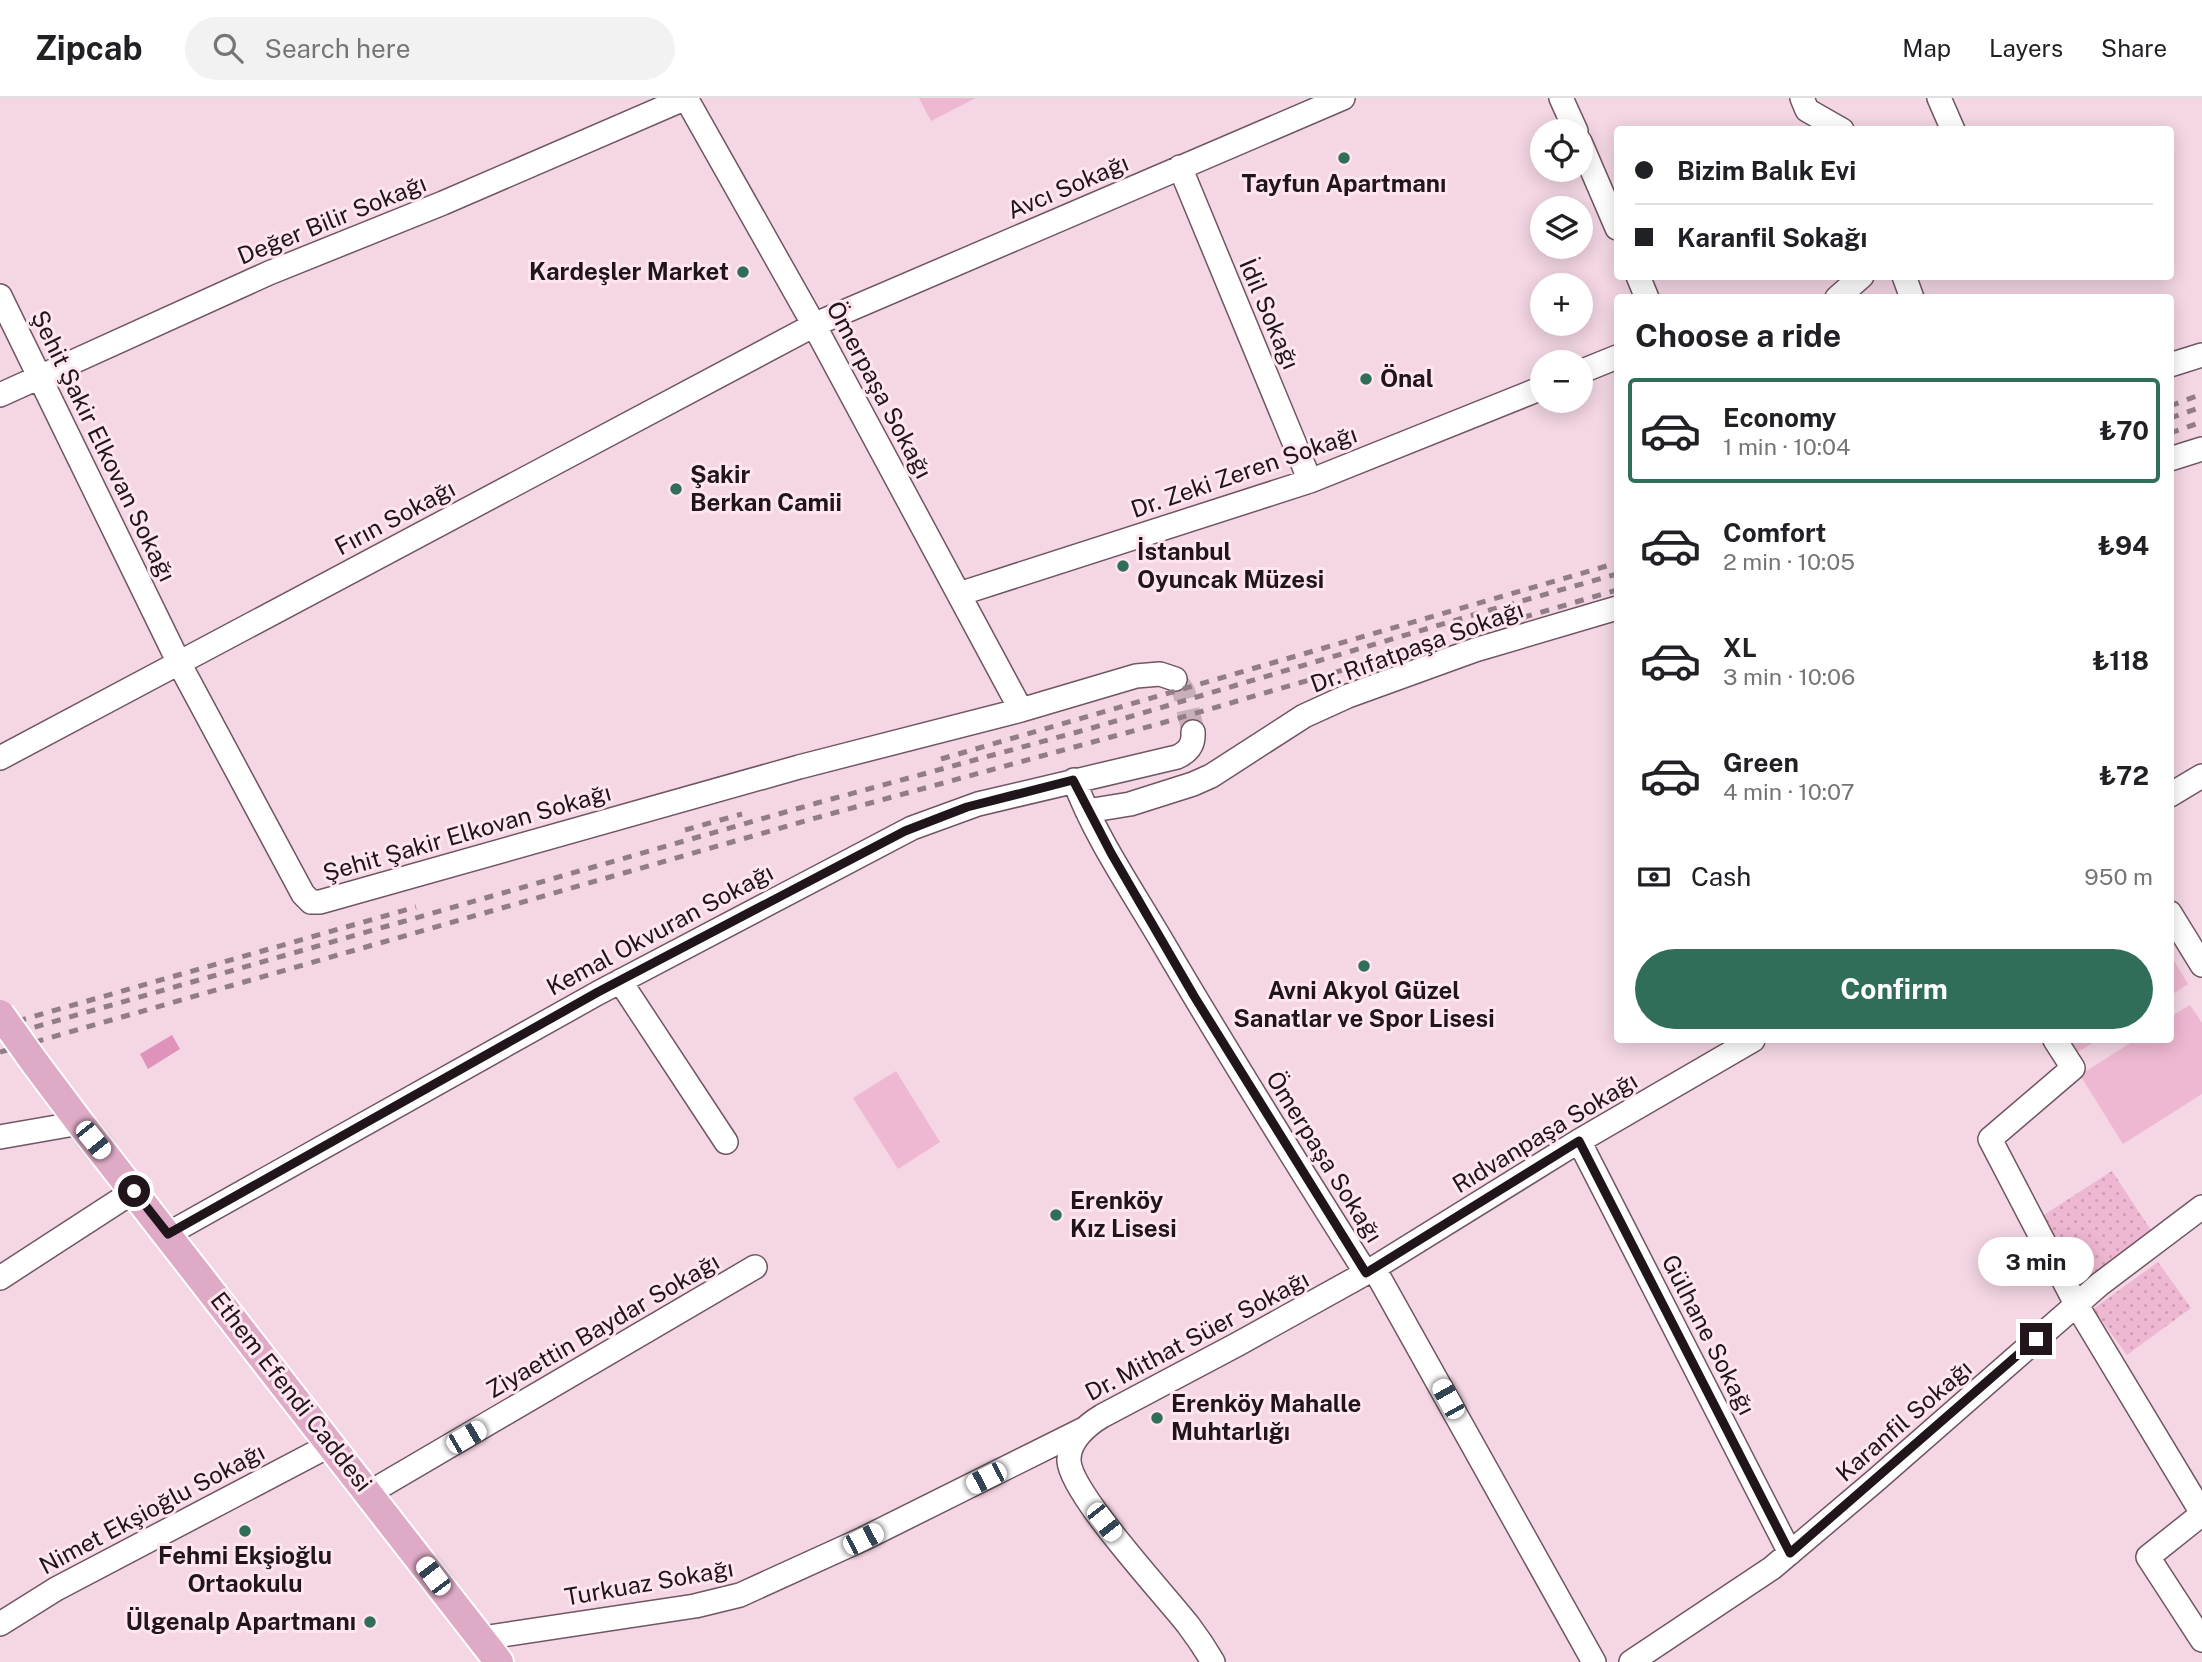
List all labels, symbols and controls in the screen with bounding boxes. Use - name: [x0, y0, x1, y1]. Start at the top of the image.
- search box: [185, 17, 675, 80]
- text: Zipcab: [35, 29, 143, 67]
- icon: search: [209, 29, 247, 67]
- text: Search here: [265, 33, 411, 64]
- text: Map: [1902, 34, 1951, 62]
- text: Layers: [1989, 34, 2063, 62]
- text: Share: [2101, 34, 2167, 62]
- map controls: [1530, 119, 1593, 413]
- button: locate: [1530, 119, 1593, 182]
- street label: Avcı Sokağı: [1003, 148, 1132, 224]
- marker: Tayfun Apartmanı: [1336, 150, 1352, 166]
- text: Bizim Balık Evi: [1677, 155, 1856, 186]
- street label: Değer Bilir Sokağı: [233, 168, 430, 270]
- place label: Tayfun Apartmanı: [1242, 169, 1446, 197]
- button: layers: [1530, 196, 1593, 259]
- text: Karanfil Sokağı: [1677, 222, 1867, 253]
- street label: İdil Sokağı: [1234, 254, 1306, 373]
- place label: Kardeşler Market: [529, 257, 729, 286]
- marker: Kardeşler Market: [735, 264, 751, 280]
- button: +: [1530, 273, 1593, 336]
- street label: Ömerpaşa Sokağı: [821, 296, 939, 483]
- street label: Şehit Şakir Elkovan Sokağı: [26, 305, 182, 586]
- text: Choose a ride: [1635, 317, 1841, 354]
- button: −: [1530, 350, 1593, 413]
- place label: Önal: [1380, 364, 1434, 392]
- marker: Önal: [1358, 371, 1374, 387]
- icon: car: [1639, 399, 1702, 462]
- text: Economy: [1723, 402, 1836, 433]
- text: ₺70: [2099, 415, 2149, 446]
- street label: Dr. Zeki Zeren Sokağı: [1127, 419, 1360, 523]
- text: 1 min · 10:04: [1723, 433, 1850, 460]
- place label: Şakir Berkan Camii: [690, 460, 842, 516]
- street label: Fırın Sokağı: [330, 474, 459, 560]
- marker: Şakir Berkan Camii: [668, 481, 684, 497]
- icon: car: [1639, 514, 1702, 577]
- text: Comfort: [1723, 517, 1826, 548]
- text: ₺94: [2098, 530, 2149, 561]
- place label: İstanbul Oyuncak Müzesi: [1137, 537, 1324, 593]
- text: 2 min · 10:05: [1723, 548, 1855, 575]
- marker: İstanbul Oyuncak Müzesi: [1115, 558, 1131, 574]
- street label: Dr. Rıfatpaşa Sokağı: [1306, 595, 1527, 698]
- icon: car: [1639, 629, 1702, 692]
- text: XL: [1723, 632, 1757, 663]
- text: ₺118: [2092, 645, 2149, 676]
- text: 3 min · 10:06: [1723, 663, 1855, 690]
- icon: car: [1639, 744, 1702, 807]
- text: Green: [1723, 747, 1799, 778]
- text: ₺72: [2099, 760, 2149, 791]
- street label: Şehit Şakir Elkovan Sokağı: [320, 777, 614, 887]
- text: 4 min · 10:07: [1723, 778, 1854, 805]
- street label: Kemal Okvuran Sokağı: [541, 857, 778, 1001]
- icon: cash: [1635, 858, 1673, 896]
- text: Cash: [1691, 861, 1751, 892]
- text: 950 m: [2084, 863, 2153, 890]
- button: Confirm: [1635, 949, 2153, 1029]
- marker: Avni Akyol Güzel Sanatlar ve Spor Lisesi: [1356, 958, 1372, 974]
- place label: Avni Akyol Güzel Sanatlar ve Spor Lisesi: [1233, 976, 1495, 1032]
- street label: Ömerpaşa Sokağı: [1261, 1065, 1390, 1247]
- street label: Rıdvanpaşa Sokağı: [1447, 1066, 1642, 1198]
- car: [72, 1117, 115, 1163]
- route start: [118, 1175, 150, 1207]
- place label: Erenköy Kız Lisesi: [1070, 1186, 1177, 1242]
- marker: Erenköy Kız Lisesi: [1048, 1207, 1064, 1223]
- callout: 3 min: [1978, 1238, 2094, 1286]
- street label: Ziyaettin Baydar Sokağı: [481, 1247, 724, 1403]
- text: 3 min: [2006, 1248, 2066, 1275]
- street label: Gülhane Sokağı: [1657, 1250, 1761, 1419]
- street label: Dr. Mithat Süer Sokağı: [1080, 1264, 1313, 1406]
- street label: Ethem Efendi Caddesi: [205, 1286, 378, 1497]
- route end: [2020, 1323, 2052, 1355]
- street label: Karanfil Sokağı: [1830, 1354, 1977, 1487]
- car: [1429, 1376, 1468, 1422]
- place label: Erenköy Mahalle Muhtarlığı: [1171, 1389, 1361, 1445]
- marker: Erenköy Mahalle Muhtarlığı: [1149, 1410, 1165, 1426]
- car: [443, 1417, 490, 1457]
- street label: Nimet Ekşioğlu Sokağı: [34, 1437, 269, 1579]
- car: [963, 1459, 1010, 1497]
- car: [1083, 1499, 1126, 1545]
- car: [840, 1520, 887, 1558]
- marker: Fehmi Ekşioğlu Ortaokulu: [237, 1523, 253, 1539]
- place label: Fehmi Ekşioğlu Ortaokulu: [158, 1541, 332, 1597]
- car: [412, 1553, 455, 1599]
- street label: Turkuaz Sokağı: [562, 1553, 735, 1611]
- place label: Ülgenalp Apartmanı: [126, 1607, 356, 1635]
- marker: Ülgenalp Apartmanı: [362, 1614, 378, 1630]

